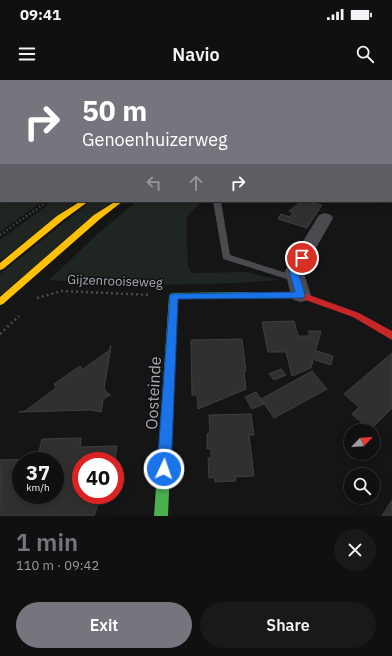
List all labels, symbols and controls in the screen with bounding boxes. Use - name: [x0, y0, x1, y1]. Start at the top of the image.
- text: 09:41: [20, 5, 61, 24]
- icon: menu: [16, 43, 38, 65]
- text: Navio: [172, 43, 220, 66]
- icon: search: [354, 43, 376, 65]
- text: 50 m: [82, 92, 147, 129]
- icon: right: [16, 96, 68, 148]
- text: Genoenhuizerweg: [82, 128, 228, 151]
- icon: left: [143, 172, 165, 194]
- icon: ahead: [185, 172, 207, 194]
- icon: right: [227, 172, 249, 194]
- pin: [285, 241, 319, 275]
- icon: arrive: [291, 247, 313, 269]
- street label: Gijzenrooiseweg: [67, 271, 163, 291]
- street label: Oosteinde: [141, 356, 165, 430]
- north arrow: [344, 424, 380, 460]
- map controls: [344, 424, 380, 504]
- position arrow: [143, 448, 185, 490]
- speed limit sign: 40: [72, 452, 124, 504]
- text: 37: [26, 459, 50, 486]
- button: search: [344, 468, 380, 504]
- text: km/h: [26, 481, 50, 494]
- text: 1 min: [16, 526, 78, 558]
- button: close: [334, 529, 376, 571]
- text: 110 m · 09:42: [16, 557, 99, 574]
- button: Exit: [16, 602, 192, 648]
- button: Share: [200, 602, 376, 648]

